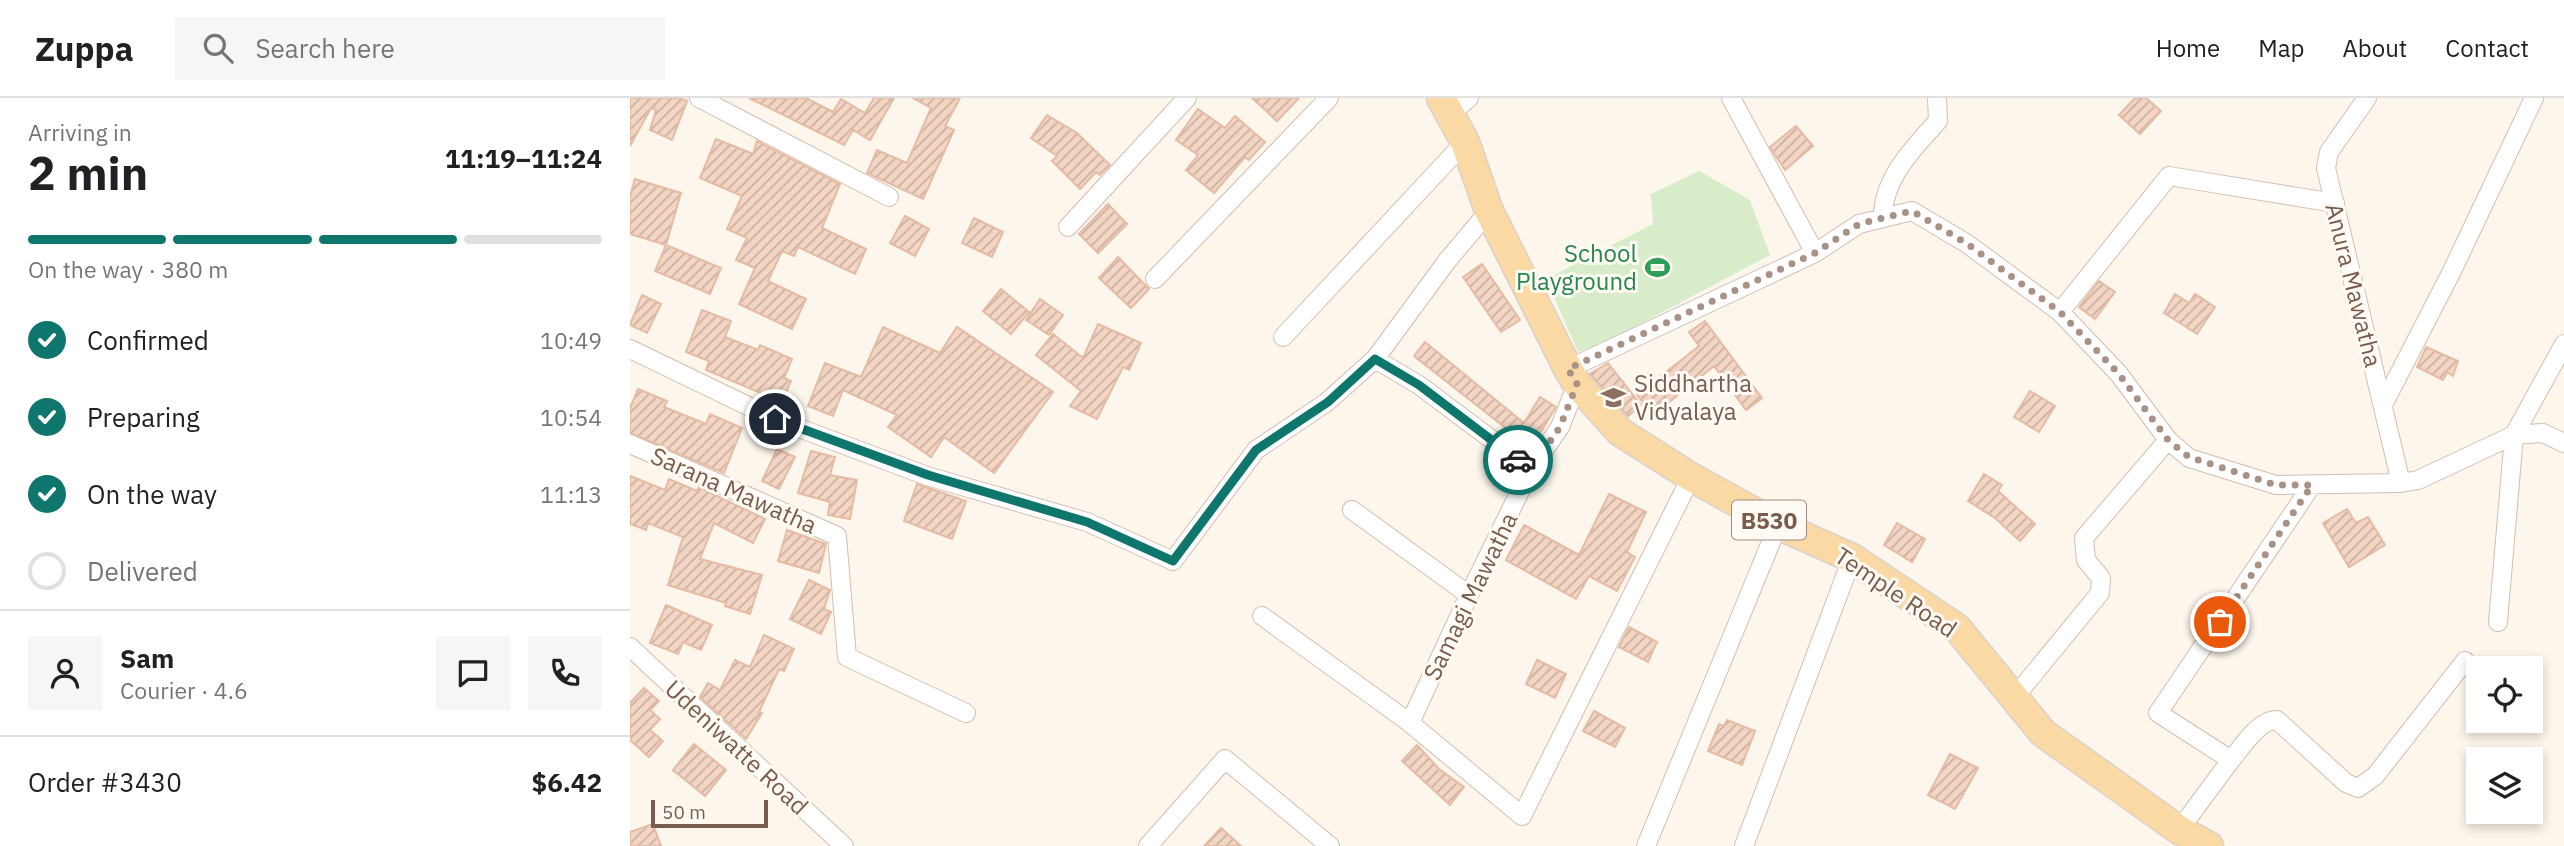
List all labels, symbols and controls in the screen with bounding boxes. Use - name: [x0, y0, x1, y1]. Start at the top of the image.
- search box: [175, 17, 665, 80]
- text: Zuppa: [35, 27, 133, 70]
- icon: search: [199, 29, 237, 67]
- text: Search here: [255, 31, 395, 65]
- text: Home: [2156, 32, 2220, 64]
- text: Map: [2258, 32, 2304, 64]
- text: About: [2342, 32, 2407, 64]
- text: Contact: [2445, 32, 2529, 64]
- text: Arriving in: [28, 117, 132, 147]
- text: 11:19–11:24: [445, 141, 602, 175]
- text: 2 min: [28, 143, 148, 203]
- street label: Anura Mawatha: [2318, 200, 2390, 371]
- place label: School Playground: [1516, 237, 1637, 297]
- sports icon: School Playground: [1643, 253, 1671, 281]
- text: On the way · 380 m: [28, 254, 228, 284]
- icon: check: [28, 321, 66, 359]
- text: Confirmed: [87, 323, 209, 357]
- text: 10:49: [540, 325, 602, 355]
- place label: Siddhartha Vidyalaya: [1634, 367, 1752, 427]
- school or university icon: Siddhartha Vidyalaya: [1600, 383, 1628, 411]
- pin: [745, 389, 805, 449]
- icon: check: [28, 398, 66, 436]
- text: Preparing: [87, 400, 200, 434]
- icon: home: [756, 400, 794, 438]
- text: 10:54: [540, 402, 602, 432]
- courier: [1483, 425, 1553, 495]
- street label: Sarana Mawatha: [646, 439, 822, 541]
- icon: car: [1499, 441, 1537, 479]
- icon: check: [28, 475, 66, 513]
- text: On the way: [87, 477, 217, 511]
- text: 11:13: [540, 479, 602, 509]
- road number: B530: [1732, 500, 1806, 540]
- street label: Samagi Mawatha: [1416, 507, 1525, 685]
- street label: Temple Road: [1829, 539, 1963, 645]
- text: Delivered: [87, 554, 198, 588]
- pin: [2190, 592, 2250, 652]
- icon: bag: [2201, 603, 2239, 641]
- button: person: [28, 636, 102, 710]
- button: chat: [436, 636, 510, 710]
- button: phone: [528, 636, 602, 710]
- text: Sam: [120, 641, 174, 675]
- map controls: [2466, 656, 2543, 824]
- button: locate: [2466, 656, 2543, 733]
- street label: Udeniwatte Road: [659, 672, 815, 822]
- text: Courier · 4.6: [120, 675, 248, 705]
- button: layers: [2466, 747, 2543, 824]
- text: Order #3430: [28, 765, 182, 799]
- text: $6.42: [532, 765, 602, 799]
- scale bar: [651, 797, 768, 829]
- text: 50 m: [662, 800, 706, 824]

